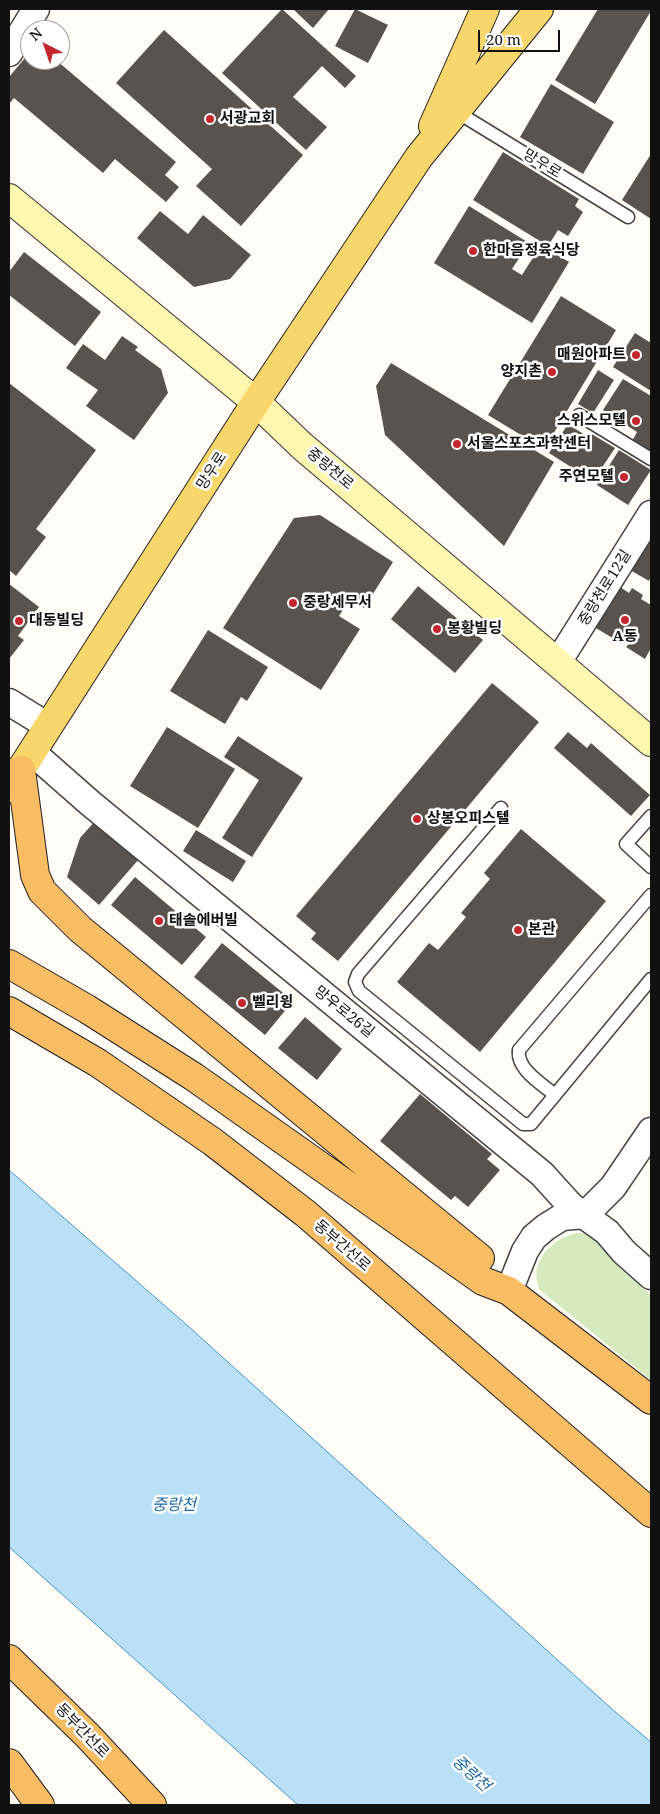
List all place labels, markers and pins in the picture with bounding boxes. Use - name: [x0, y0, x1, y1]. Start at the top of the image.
- place label: 서광교회: [220, 110, 275, 128]
- marker: 서광교회: [204, 113, 216, 125]
- place label: 한마음정육식당: [483, 242, 580, 260]
- marker: 한마음정육식당: [467, 245, 479, 257]
- place label: 매원아파트: [557, 346, 626, 364]
- marker: 매원아파트: [630, 349, 642, 361]
- place label: 양지촌: [501, 363, 542, 381]
- marker: 양지촌: [546, 366, 558, 378]
- place label: 스위스모텔: [557, 412, 626, 430]
- marker: 스위스모텔: [630, 415, 642, 427]
- place label: 서울스포츠과학센터: [467, 435, 591, 453]
- marker: 서울스포츠과학센터: [451, 438, 463, 450]
- place label: 주연모텔: [559, 468, 614, 486]
- marker: 주연모텔: [618, 471, 630, 483]
- place label: 중랑세무서: [303, 594, 372, 612]
- marker: 중랑세무서: [287, 597, 299, 609]
- place label: 대동빌딩: [29, 612, 84, 630]
- marker: A동: [619, 614, 631, 626]
- marker: 대동빌딩: [13, 615, 25, 627]
- place label: 봉황빌딩: [447, 620, 502, 638]
- marker: 봉황빌딩: [431, 623, 443, 635]
- place label: A동: [612, 628, 638, 646]
- place label: 상봉오피스텔: [427, 810, 510, 828]
- marker: 상봉오피스텔: [411, 813, 423, 825]
- place label: 태솔에버빌: [169, 912, 238, 930]
- marker: 태솔에버빌: [153, 915, 165, 927]
- place label: 본관: [528, 921, 556, 939]
- marker: 본관: [512, 924, 524, 936]
- place label: 벨리윙: [252, 994, 293, 1012]
- marker: 벨리윙: [236, 997, 248, 1009]

